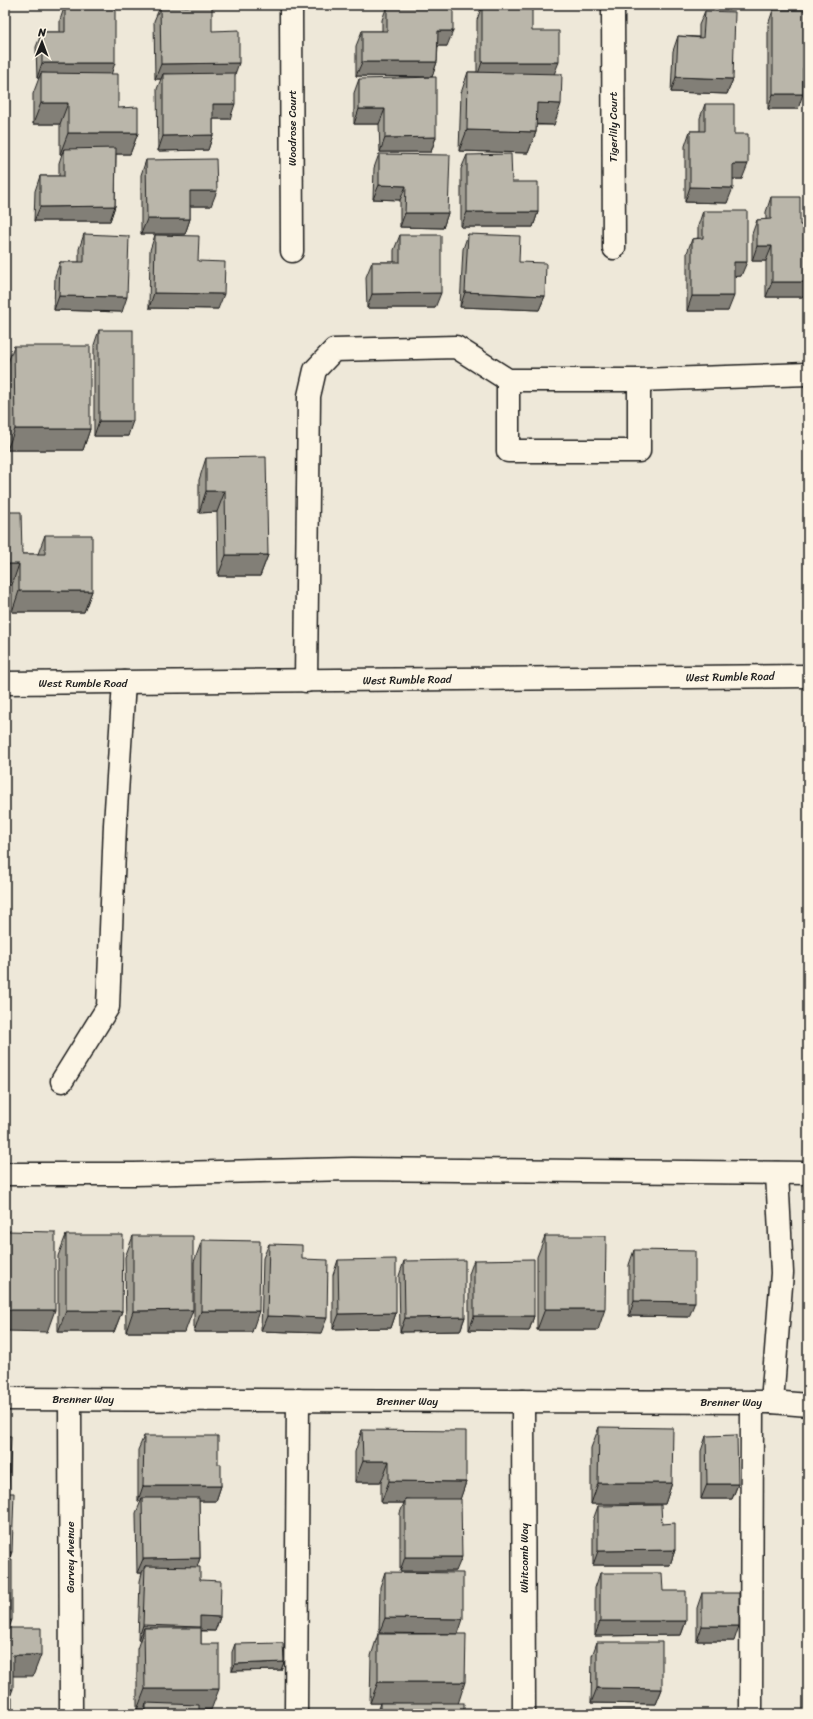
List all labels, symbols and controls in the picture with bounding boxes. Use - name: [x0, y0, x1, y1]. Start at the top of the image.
- north arrow: [22, 22, 62, 62]
- text: N: [37, 23, 47, 42]
- street label: Woodrose Court: [283, 90, 302, 166]
- street label: Tigerlily Court: [604, 92, 623, 162]
- street label: West Rumble Road: [685, 667, 776, 687]
- street label: West Rumble Road: [362, 670, 453, 690]
- street label: West Rumble Road: [39, 674, 129, 693]
- street label: Brenner Way: [52, 1390, 114, 1409]
- street label: Brenner Way: [376, 1392, 438, 1411]
- street label: Brenner Way: [700, 1393, 762, 1412]
- street label: Garvey Avenue: [61, 1521, 80, 1593]
- street label: Whitcomb Way: [515, 1523, 534, 1593]

